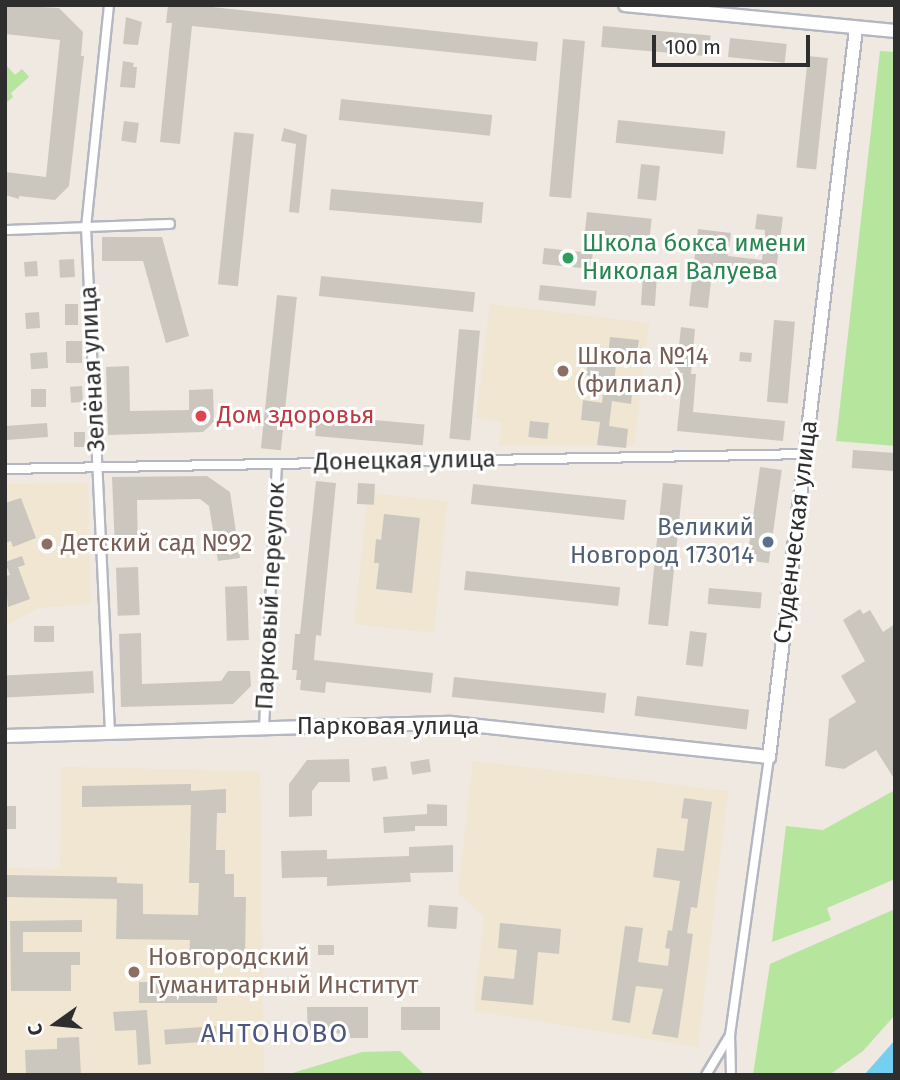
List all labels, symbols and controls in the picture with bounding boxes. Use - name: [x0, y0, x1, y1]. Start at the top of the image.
- scale bar: [655, 21, 813, 65]
- text: 100 m: [665, 34, 721, 60]
- place label: Школа бокса имени Николая Валуева: [582, 230, 806, 286]
- marker: Школа бокса имени Николая Валуева: [560, 250, 576, 266]
- street label: Зелёная улица: [74, 285, 112, 453]
- place label: Школа №14 (филиал): [577, 343, 709, 399]
- marker: Школа №14 (филиал): [555, 363, 571, 379]
- place label: Дом здоровья: [217, 402, 375, 430]
- marker: Дом здоровья: [191, 406, 211, 426]
- street label: Студенческая улица: [768, 419, 824, 645]
- street label: Донецкая улица: [314, 445, 496, 477]
- street label: Парковый переулок: [251, 481, 291, 711]
- place label: Великий Новгород 173014: [570, 514, 754, 570]
- place label: Детский сад №92: [61, 530, 252, 558]
- marker: Великий Новгород 173014: [760, 534, 776, 550]
- marker: Детский сад №92: [39, 536, 55, 552]
- street label: Парковая улица: [297, 713, 479, 741]
- place label: Новгородский Гуманитарный Институт: [148, 944, 418, 1000]
- marker: Новгородский Гуманитарный Институт: [126, 964, 142, 980]
- north arrow: [21, 989, 91, 1059]
- district label: АНТОНОВО: [202, 1018, 348, 1050]
- text: С: [23, 1021, 48, 1038]

